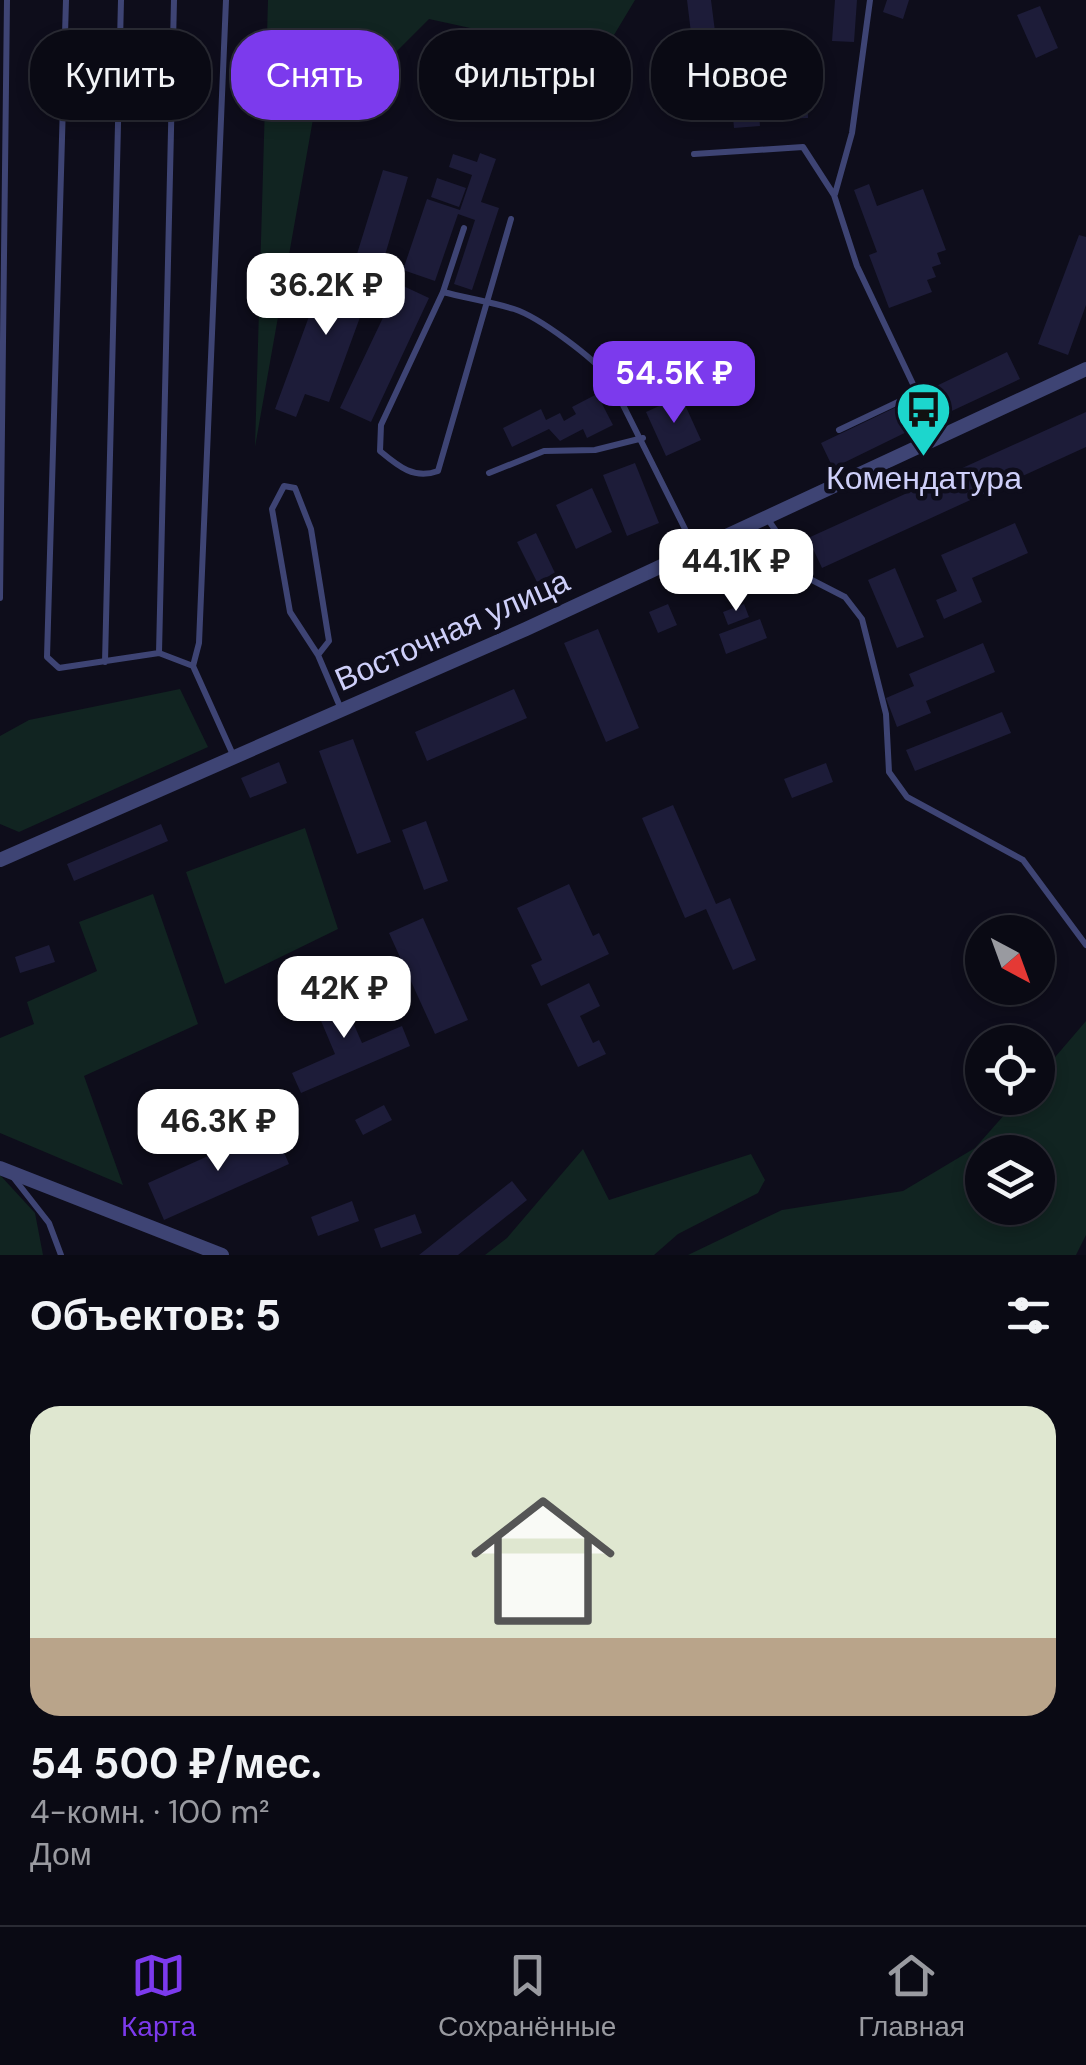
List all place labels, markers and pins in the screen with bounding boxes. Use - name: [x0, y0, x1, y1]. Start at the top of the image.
- pin: 36.2K ₽: [234, 253, 418, 338]
- pin: 54.5K ₽: [582, 341, 766, 426]
- bus stop icon: Комендатура: [894, 379, 954, 458]
- place label: Комендатура: [826, 457, 1022, 499]
- pin: 44.1K ₽: [644, 529, 828, 614]
- pin: 42K ₽: [274, 956, 414, 1041]
- pin: 46.3K ₽: [126, 1089, 310, 1174]

